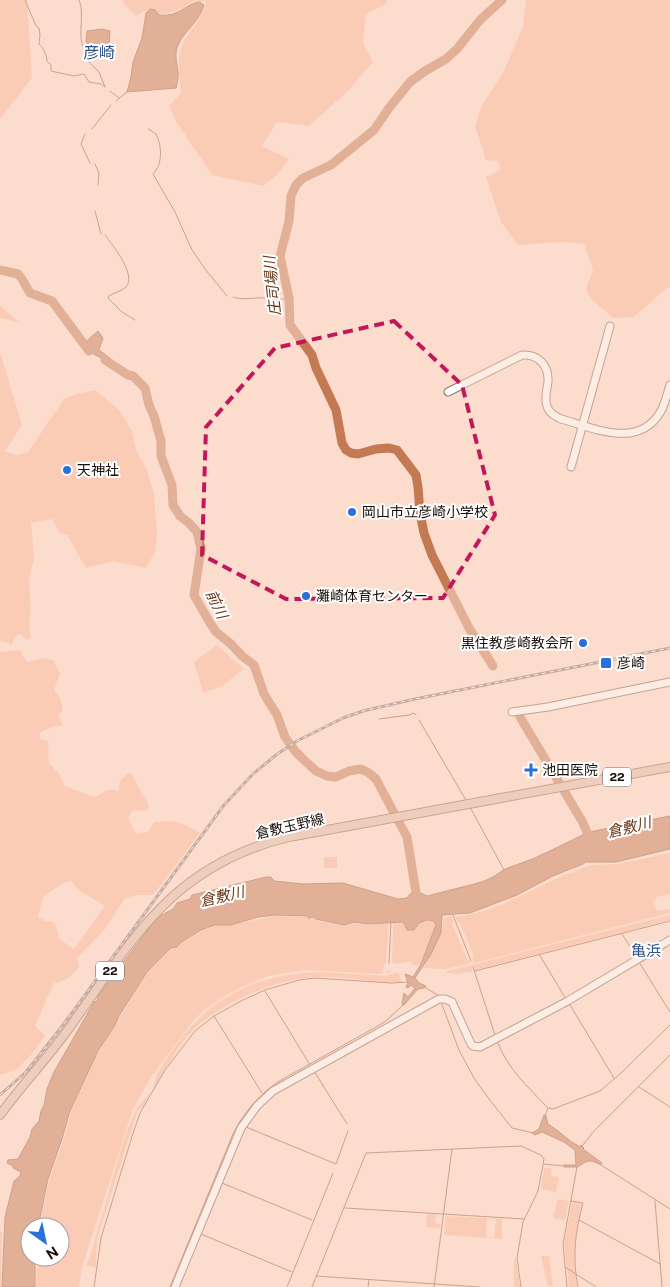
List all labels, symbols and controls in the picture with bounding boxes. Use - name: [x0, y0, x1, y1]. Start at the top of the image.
- district label: 彦崎: [83, 43, 115, 62]
- water label: 庄司場川: [260, 253, 284, 317]
- place label: 天神社: [77, 462, 119, 478]
- marker: 天神社: [61, 464, 73, 476]
- place label: 岡山市立彦崎小学校: [362, 504, 488, 520]
- marker: 岡山市立彦崎小学校: [346, 506, 358, 518]
- water label: 前川: [203, 587, 232, 623]
- place label: 灘崎体育センター: [316, 588, 428, 604]
- marker: 灘崎体育センター: [300, 590, 312, 602]
- place label: 黒住教彦崎教会所: [461, 635, 573, 651]
- marker: 黒住教彦崎教会所: [577, 637, 589, 649]
- place label: 彦崎: [617, 655, 645, 671]
- marker: 彦崎: [599, 656, 613, 670]
- place label: 池田医院: [542, 762, 598, 778]
- marker: 池田医院: [524, 763, 538, 777]
- road number: 22: [603, 768, 631, 786]
- street label: 倉敷玉野線: [254, 810, 326, 842]
- water label: 倉敷川: [605, 813, 655, 841]
- water label: 倉敷川: [198, 882, 248, 909]
- district label: 亀浜: [631, 942, 661, 959]
- road number: 22: [96, 961, 124, 980]
- north arrow: [20, 1217, 70, 1267]
- text: N: [43, 1243, 61, 1263]

